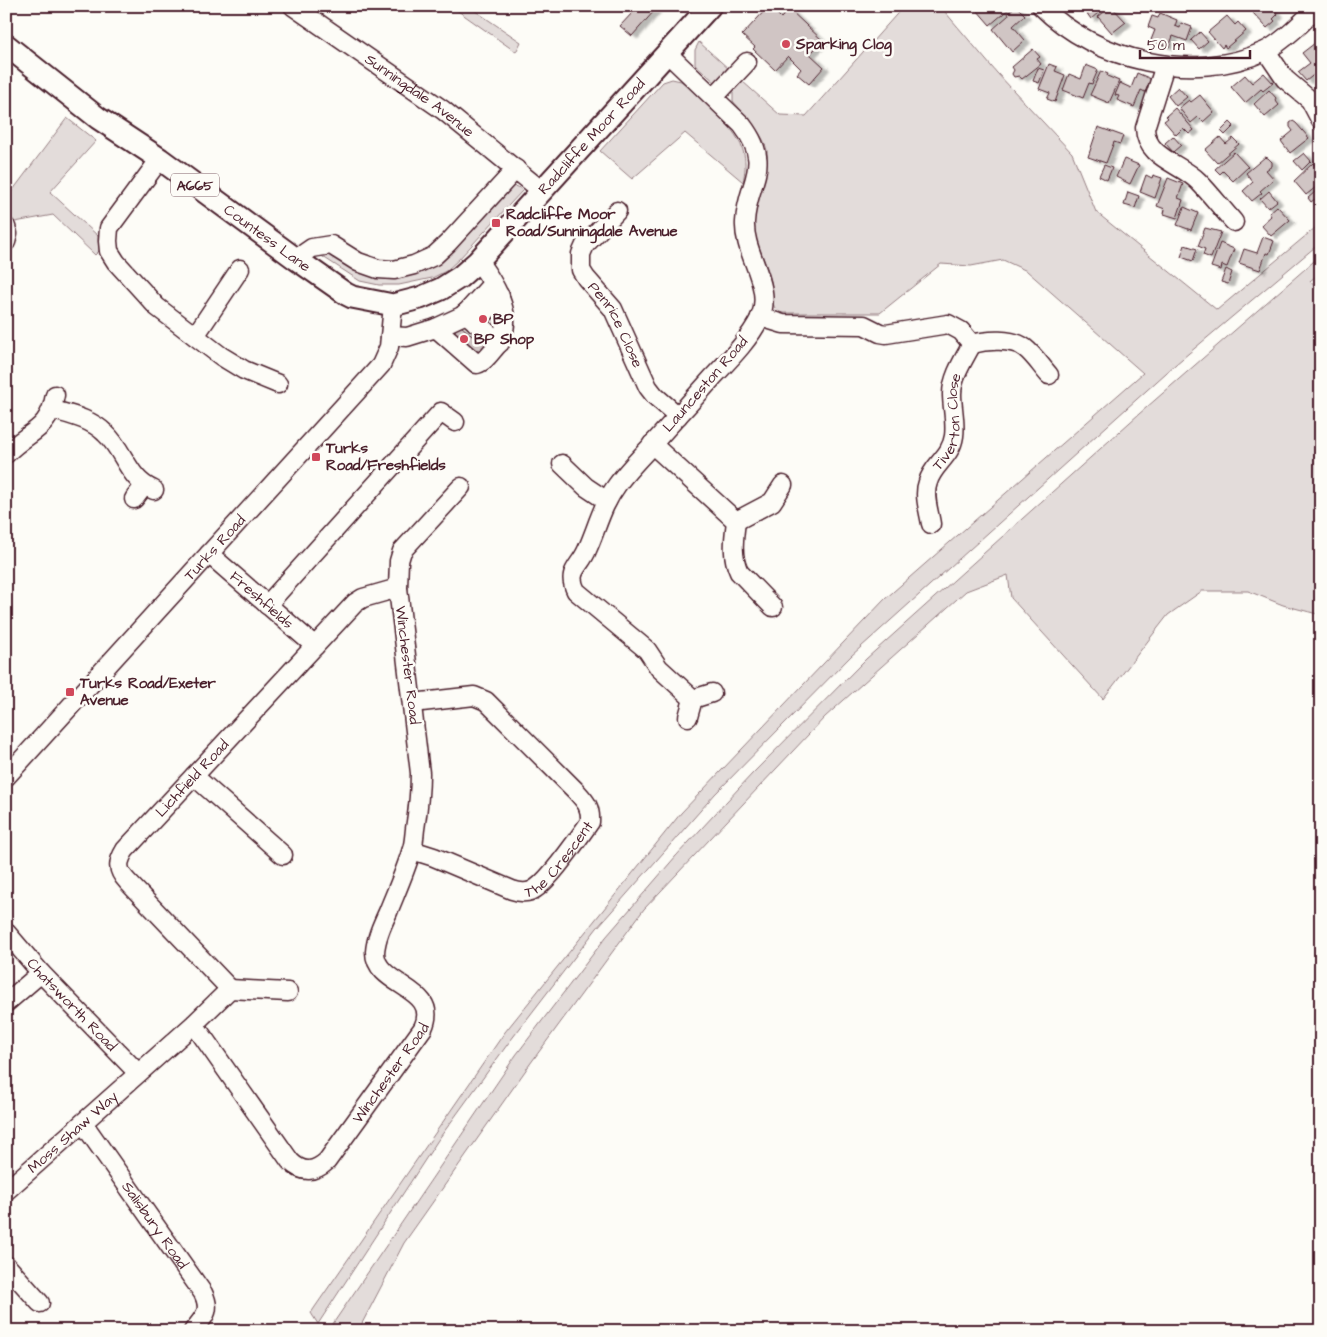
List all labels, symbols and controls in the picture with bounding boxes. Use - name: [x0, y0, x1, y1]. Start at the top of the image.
- scale bar: [1140, 28, 1250, 60]
- place label: Sparking Clog: [795, 34, 892, 57]
- text: 50 m: [1147, 35, 1185, 56]
- marker: Sparking Clog: [780, 38, 792, 50]
- street label: Sunningdale Avenue: [361, 49, 478, 142]
- street label: Radcliffe Moor Road: [534, 74, 650, 199]
- road number: A665: [171, 174, 219, 196]
- street label: Countess Lane: [219, 199, 315, 277]
- place label: Radcliffe Moor Road/Sunningdale Avenue: [506, 204, 678, 244]
- marker: Radcliffe Moor Road/Sunningdale Avenue: [490, 217, 502, 229]
- street label: Penrice Close: [583, 277, 648, 371]
- place label: BP: [493, 309, 514, 330]
- marker: BP: [477, 313, 489, 325]
- place label: BP Shop: [474, 329, 535, 350]
- street label: Launceston Road: [658, 332, 753, 437]
- marker: BP Shop: [458, 333, 470, 345]
- street label: Tiverton Close: [928, 370, 967, 475]
- place label: Turks Road/Freshfields: [325, 438, 446, 476]
- marker: Turks Road/Freshfields: [310, 451, 322, 463]
- street label: Turks Road: [180, 510, 251, 586]
- street label: Freshfields: [225, 567, 298, 634]
- street label: Winchester Road: [390, 605, 425, 726]
- place label: Turks Road/Exeter Avenue: [79, 673, 217, 711]
- marker: Turks Road/Exeter Avenue: [64, 686, 76, 698]
- street label: Lichfield Road: [151, 735, 234, 822]
- street label: The Crescent: [522, 817, 598, 903]
- street label: Chatsworth Road: [22, 954, 122, 1056]
- street label: Winchester Road: [347, 1020, 435, 1128]
- street label: Moss Shaw Way: [23, 1086, 123, 1178]
- street label: Salisbury Road: [117, 1177, 193, 1274]

